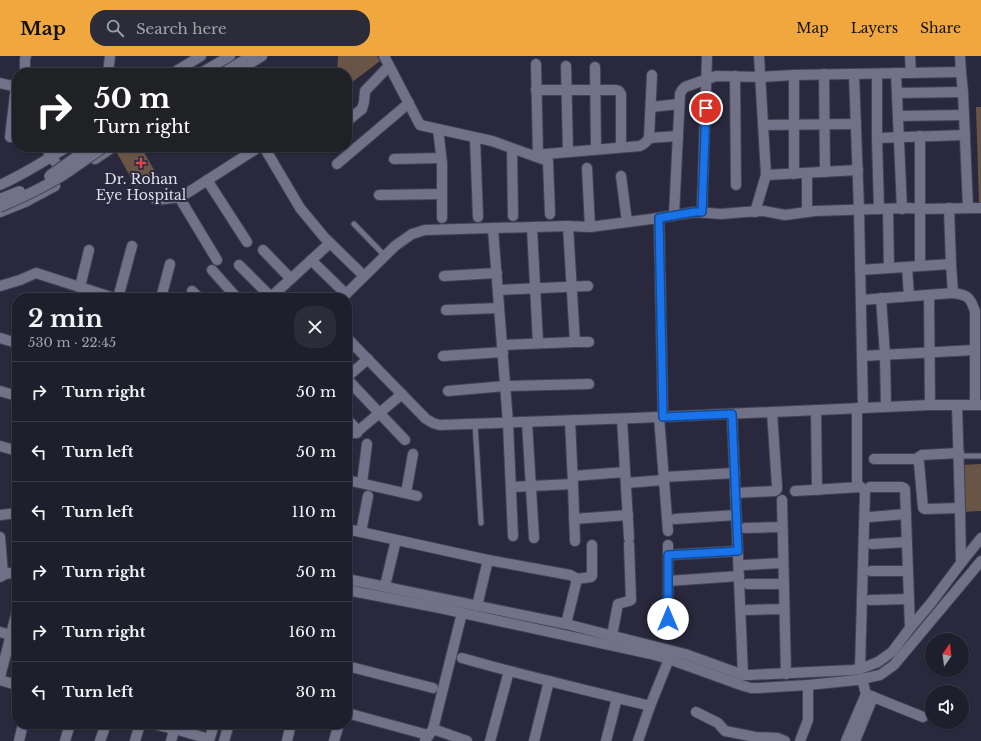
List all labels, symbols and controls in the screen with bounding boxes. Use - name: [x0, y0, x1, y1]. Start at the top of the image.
- search box: [90, 10, 370, 46]
- text: Map: [20, 17, 66, 40]
- icon: search: [104, 17, 126, 39]
- text: Search here: [136, 19, 227, 38]
- text: Map: [796, 19, 829, 37]
- text: Layers: [851, 19, 898, 37]
- text: Share: [920, 19, 961, 37]
- text: 50 m: [94, 81, 170, 116]
- icon: right: [28, 84, 80, 136]
- pin: [689, 91, 723, 125]
- icon: arrive: [695, 97, 717, 119]
- text: Turn right: [94, 116, 190, 138]
- marker: Dr. Rohan Eye Hospital: [135, 157, 147, 169]
- place label: Dr. Rohan Eye Hospital: [96, 170, 187, 204]
- text: 2 min: [28, 304, 103, 333]
- button: close: [294, 306, 336, 348]
- text: 530 m · 22:45: [28, 334, 116, 351]
- icon: right: [28, 381, 50, 403]
- text: Turn right: [62, 382, 145, 401]
- text: 50 m: [296, 382, 336, 401]
- icon: left: [28, 441, 50, 463]
- text: Turn left: [62, 442, 133, 461]
- text: 50 m: [296, 442, 336, 461]
- icon: left: [28, 501, 50, 523]
- text: Turn left: [62, 502, 133, 521]
- text: 110 m: [292, 502, 336, 521]
- icon: right: [28, 561, 50, 583]
- text: Turn right: [62, 562, 145, 581]
- text: 50 m: [296, 562, 336, 581]
- position arrow: [647, 598, 689, 640]
- icon: right: [28, 621, 50, 643]
- text: Turn right: [62, 622, 145, 641]
- text: 160 m: [289, 622, 336, 641]
- north arrow: [925, 633, 969, 677]
- map controls: [925, 633, 969, 729]
- icon: left: [28, 681, 50, 703]
- text: Turn left: [62, 682, 133, 701]
- text: 30 m: [296, 682, 336, 701]
- button: sound: [925, 685, 969, 729]

